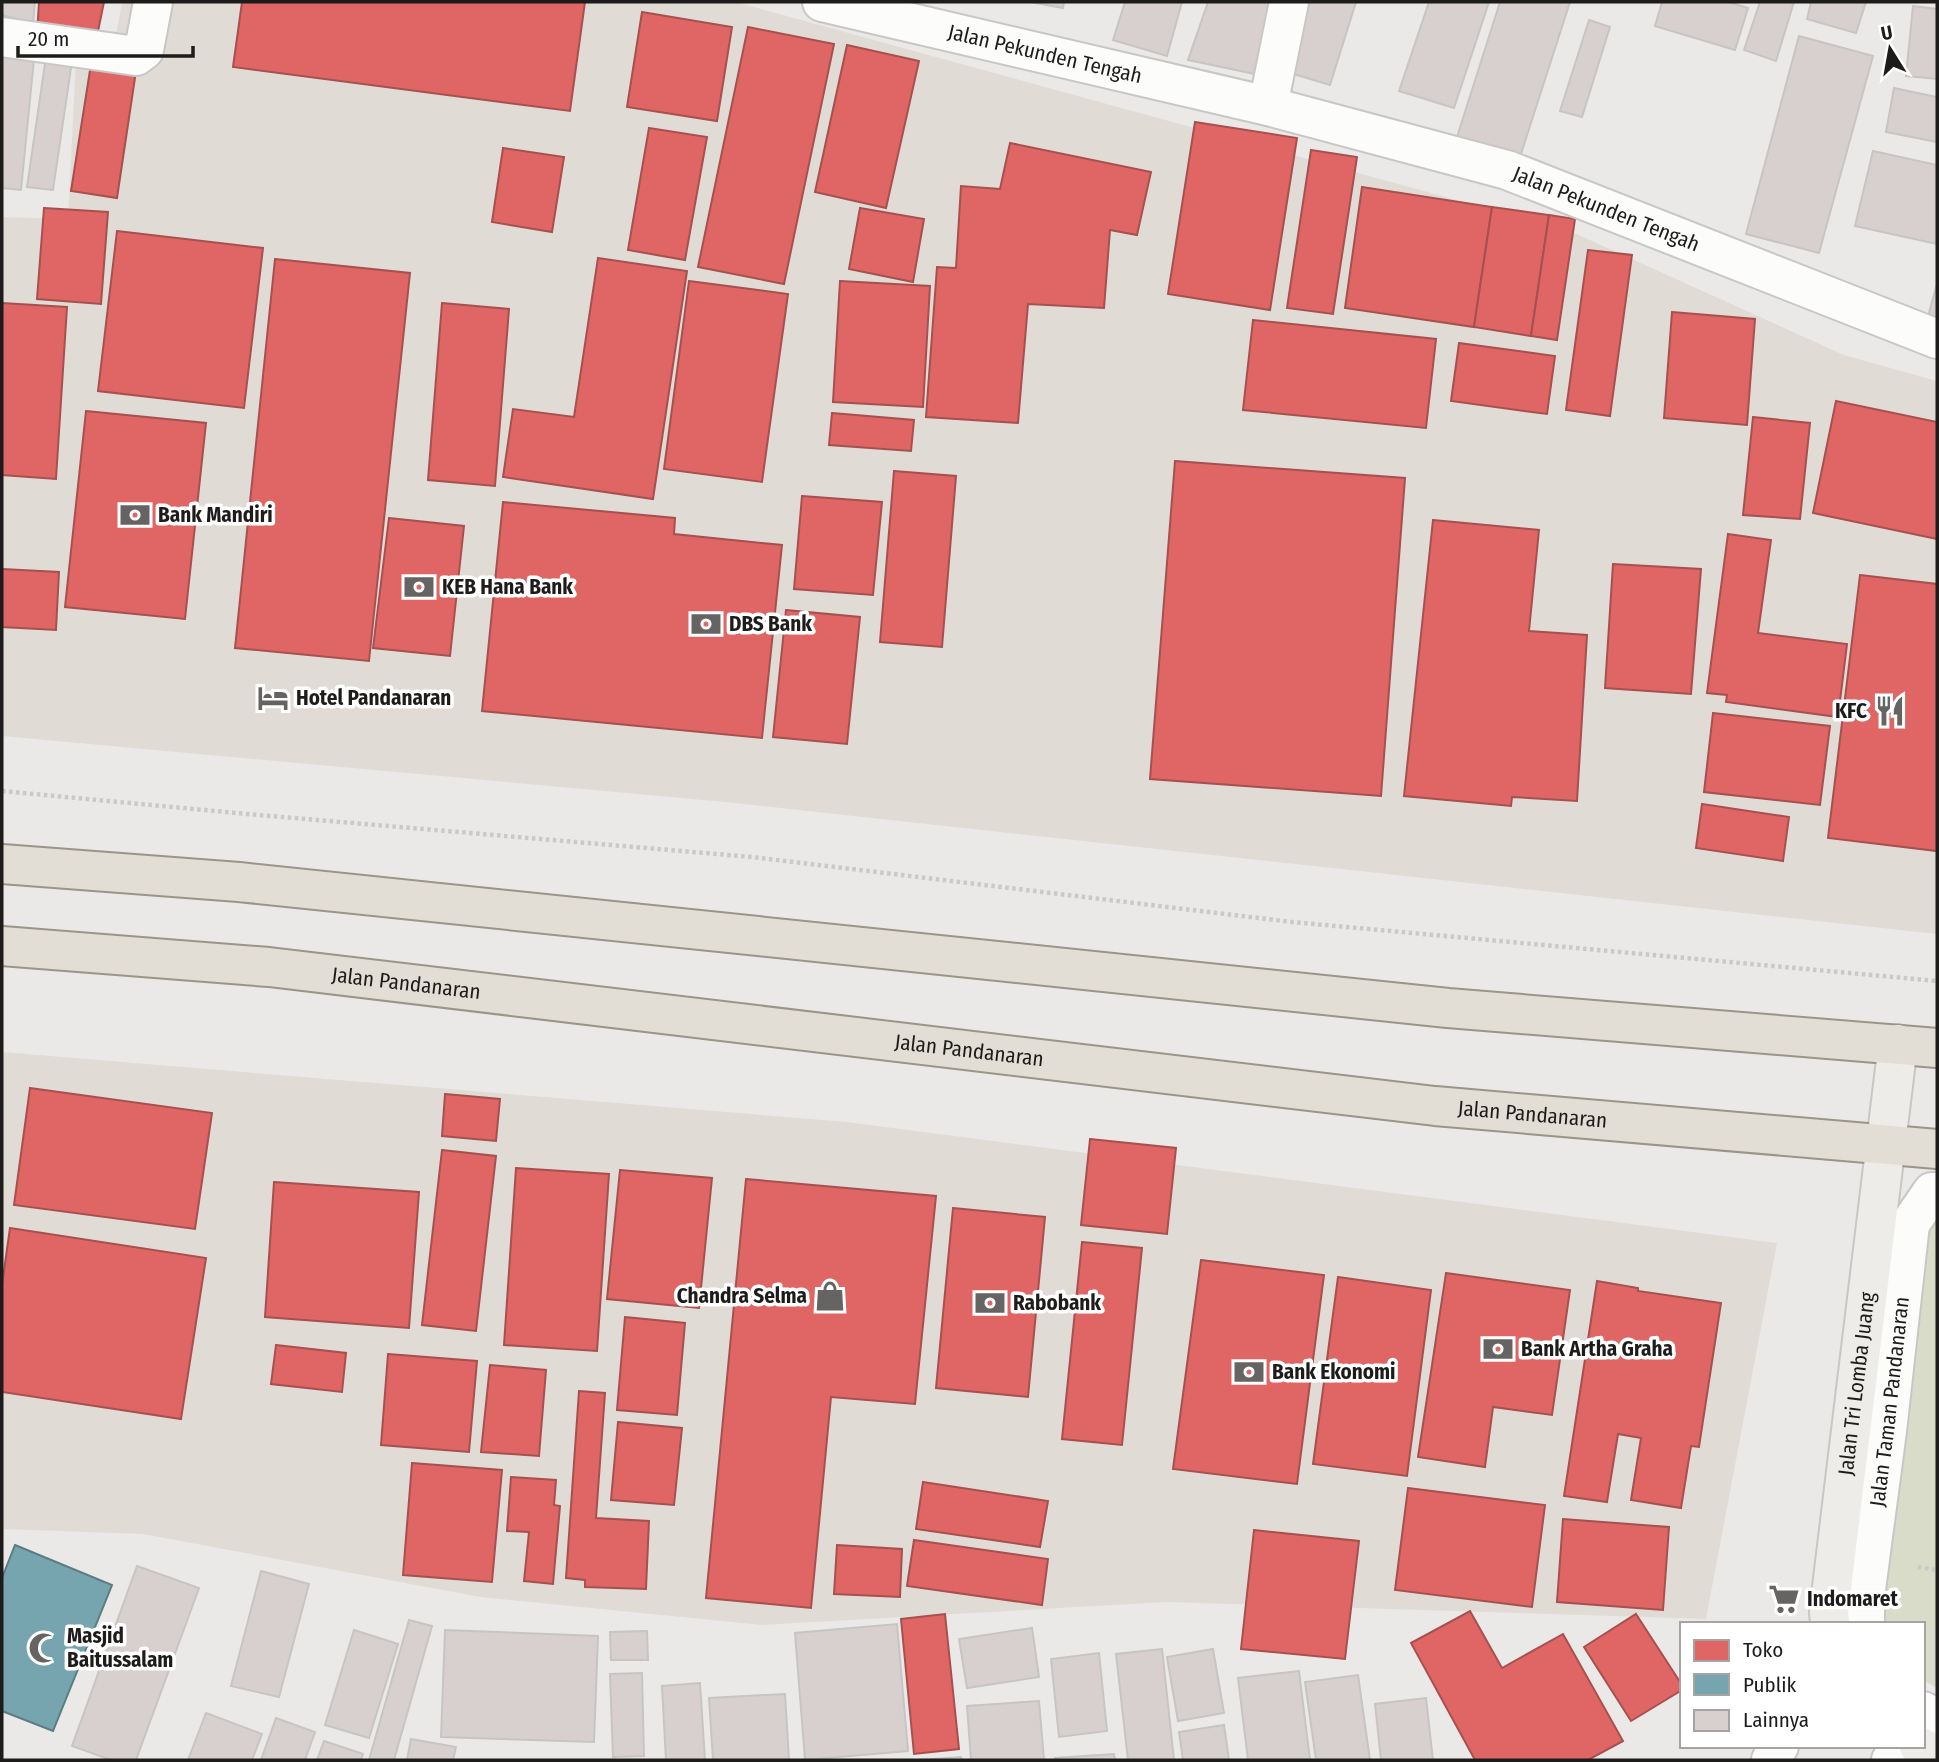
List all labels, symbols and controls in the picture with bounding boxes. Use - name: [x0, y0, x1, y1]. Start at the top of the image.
- scale bar: [18, 14, 192, 58]
- north arrow: [1855, 14, 1925, 84]
- street label: Jalan Pekunden Tengah: [945, 19, 1145, 89]
- text: U: [1879, 20, 1895, 45]
- text: 20 m: [28, 26, 69, 52]
- street label: Jalan Pekunden Tengah: [1509, 161, 1703, 257]
- bank icon: Bank Mandiri: [118, 498, 152, 532]
- place label: Bank Mandiri: [158, 502, 273, 528]
- bank icon: KEB Hana Bank: [402, 570, 436, 604]
- place label: KEB Hana Bank: [442, 574, 573, 600]
- bank icon: DBS Bank: [689, 607, 723, 641]
- place label: DBS Bank: [729, 611, 812, 637]
- hotel icon: Hotel Pandanaran: [256, 681, 290, 715]
- place label: Hotel Pandanaran: [296, 685, 451, 711]
- restaurant icon: KFC: [1873, 694, 1907, 728]
- place label: KFC: [1835, 698, 1867, 724]
- street label: Jalan Pandanaran: [330, 962, 482, 1005]
- street label: Jalan Pandanaran: [893, 1029, 1045, 1072]
- street label: Jalan Pandanaran: [1457, 1095, 1608, 1134]
- shop icon: Chandra Selma: [813, 1279, 847, 1313]
- place label: Chandra Selma: [677, 1283, 807, 1309]
- bank icon: Rabobank: [973, 1286, 1007, 1320]
- place label: Rabobank: [1013, 1290, 1101, 1316]
- street label: Jalan Tri Lomba Juang: [1833, 1290, 1881, 1477]
- street label: Jalan Taman Pandanaran: [1864, 1295, 1915, 1508]
- bank icon: Bank Artha Graha: [1481, 1332, 1515, 1366]
- place label: Bank Artha Graha: [1521, 1336, 1673, 1362]
- bank icon: Bank Ekonomi: [1232, 1355, 1266, 1389]
- place label: Bank Ekonomi: [1272, 1359, 1396, 1385]
- supermarket icon: Indomaret: [1767, 1582, 1801, 1616]
- place label: Indomaret: [1807, 1586, 1899, 1612]
- legend: [1680, 1622, 1925, 1748]
- place label: Masjid Baitussalam: [67, 1623, 173, 1673]
- mosque icon: Masjid Baitussalam: [27, 1631, 61, 1665]
- text: Toko: [1743, 1637, 1783, 1663]
- text: Publik: [1743, 1672, 1796, 1698]
- text: Lainnya: [1743, 1707, 1809, 1733]

